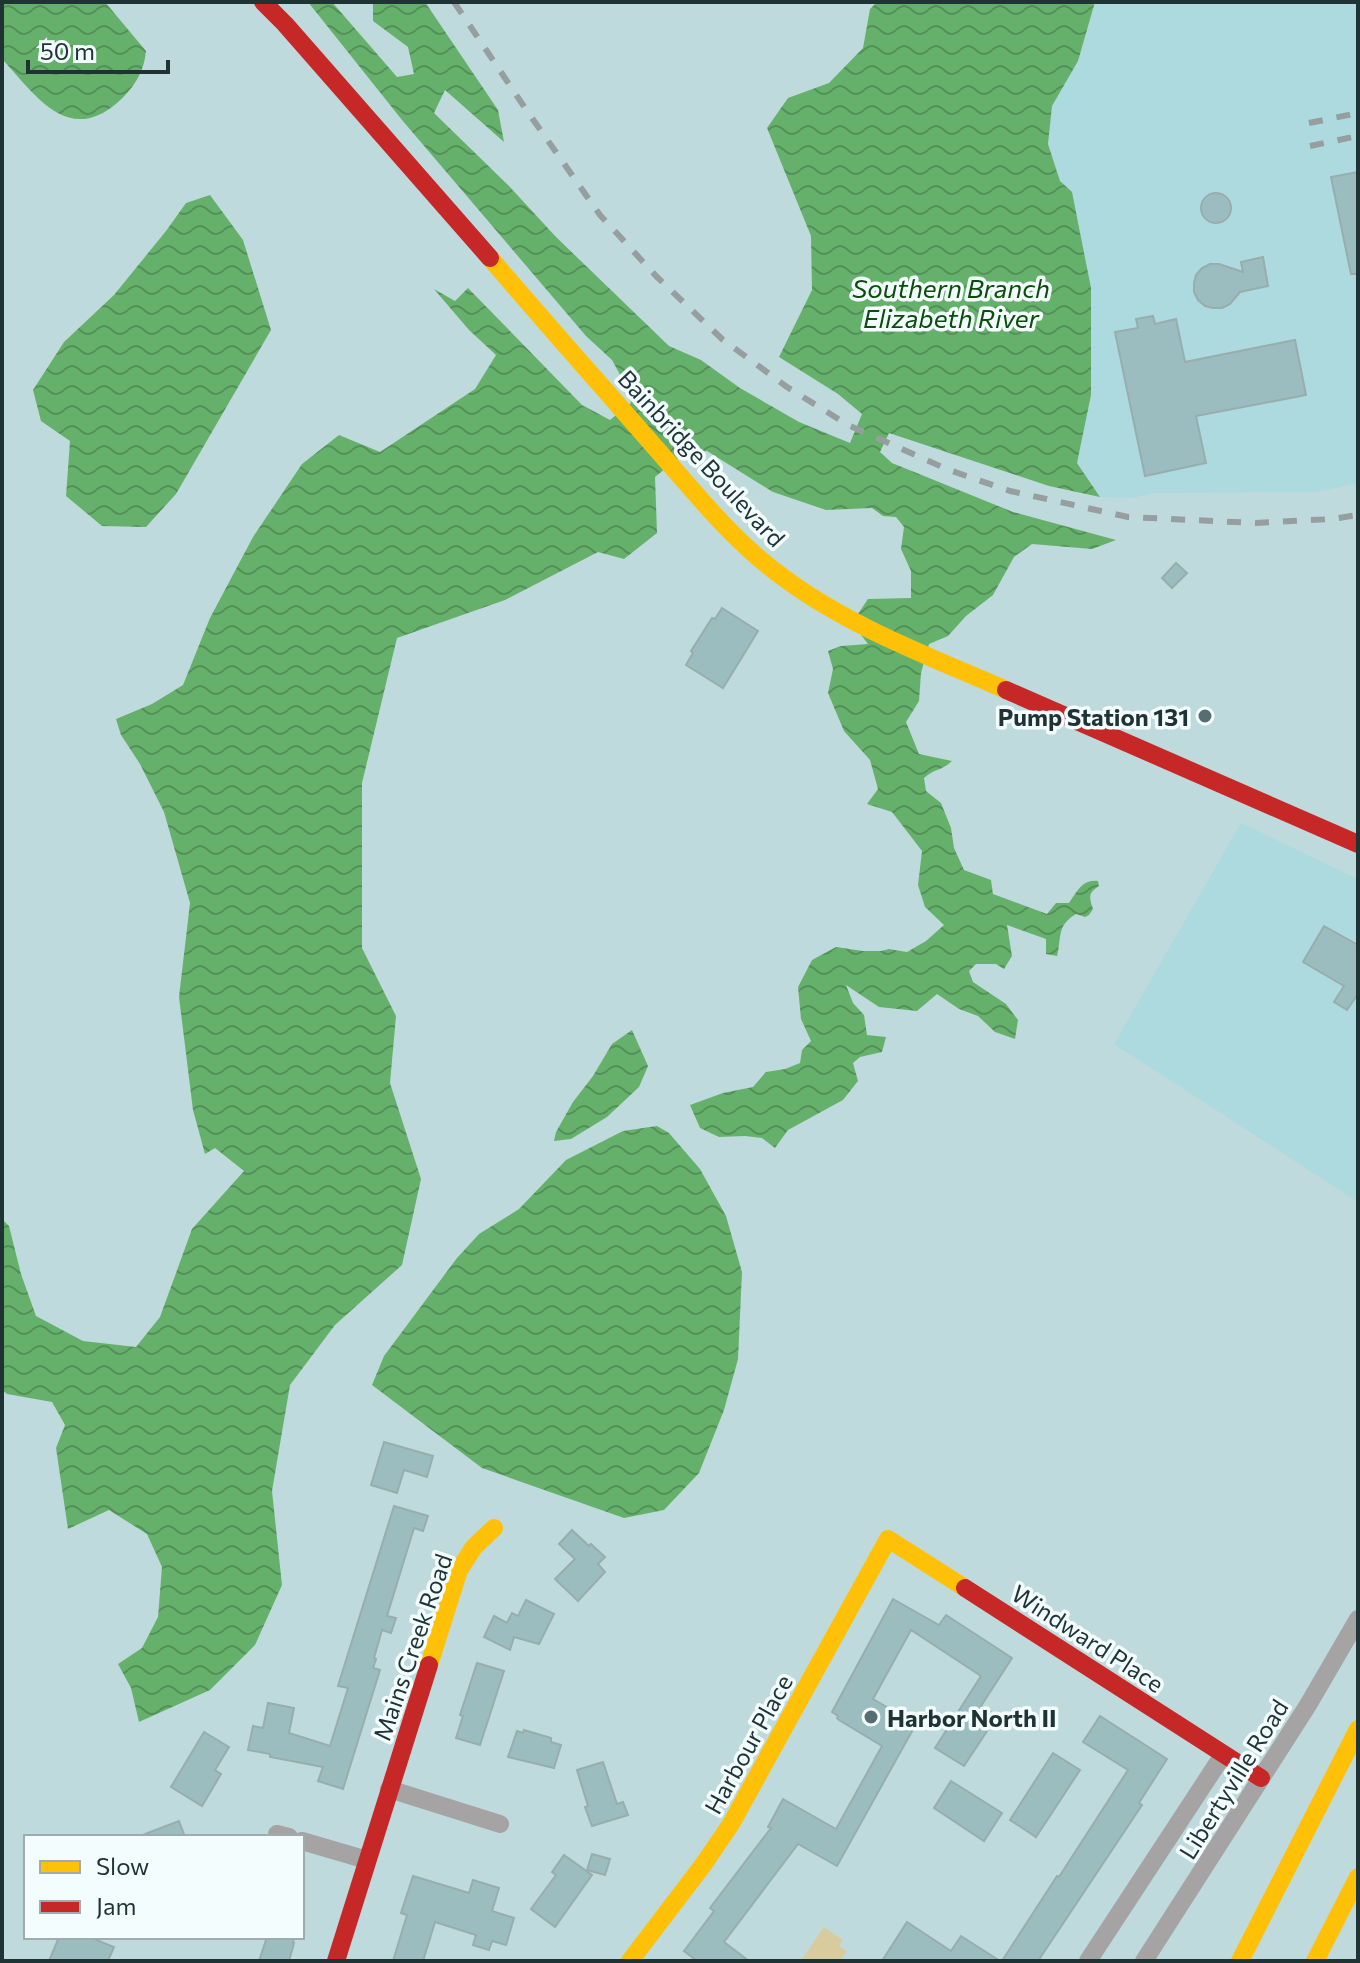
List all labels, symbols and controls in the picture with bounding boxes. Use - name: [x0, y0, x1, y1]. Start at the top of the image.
- scale bar: [28, 24, 168, 74]
- text: 50 m: [40, 36, 95, 65]
- water label: Southern Branch Elizabeth River: [852, 272, 1050, 333]
- street label: Bainbridge Boulevard: [613, 364, 791, 552]
- place label: Pump Station 131: [998, 702, 1189, 731]
- marker: Pump Station 131: [1196, 707, 1214, 725]
- street label: Mains Creek Road: [366, 1550, 458, 1744]
- street label: Windward Place: [1006, 1578, 1170, 1698]
- street label: Harbour Place: [698, 1669, 798, 1819]
- street label: Libertyville Road: [1172, 1694, 1294, 1864]
- place label: Harbor North II: [887, 1703, 1057, 1732]
- marker: Harbor North II: [862, 1708, 880, 1726]
- legend: [24, 1835, 304, 1939]
- text: Slow: [96, 1851, 149, 1880]
- text: Jam: [96, 1891, 136, 1920]

